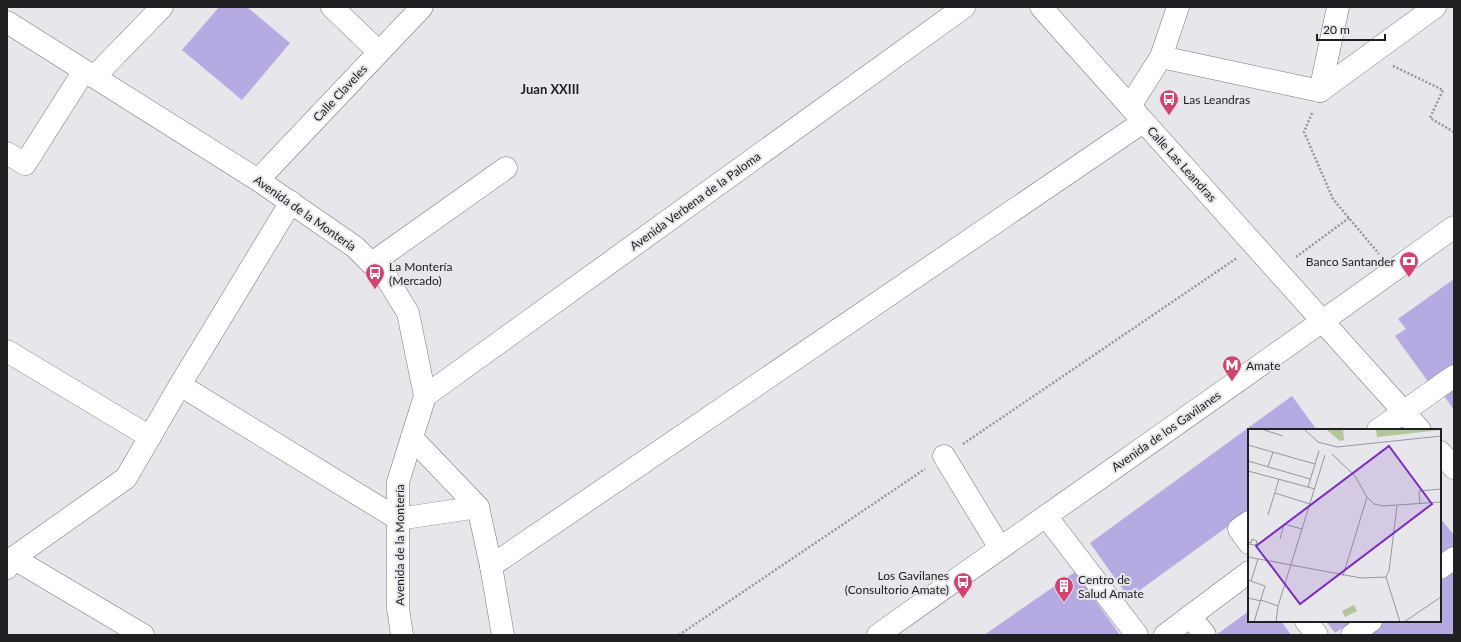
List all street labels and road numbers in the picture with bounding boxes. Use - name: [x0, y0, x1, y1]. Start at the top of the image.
- street label: Calle Claveles: [310, 61, 370, 125]
- street label: Calle Las Leandras: [1144, 123, 1220, 205]
- street label: Avenida Verbena de la Paloma: [627, 148, 763, 254]
- street label: Avenida de la Montería: [251, 172, 359, 254]
- street label: Avenida de los Gavilanes: [1108, 388, 1224, 474]
- street label: Avenida de la Montería: [392, 484, 407, 606]

